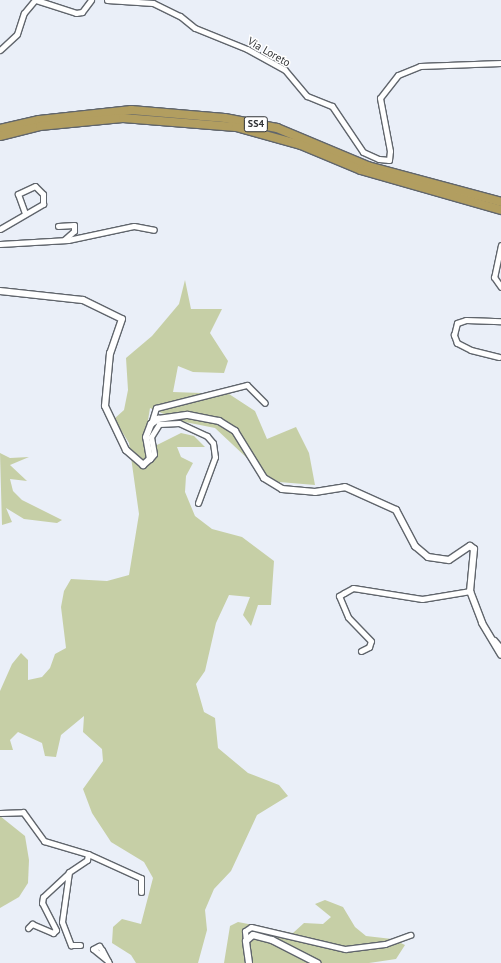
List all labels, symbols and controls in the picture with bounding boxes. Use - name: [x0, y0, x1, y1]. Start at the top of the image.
- street label: Via Loreto: [245, 34, 293, 70]
- road number: SS4: [243, 116, 269, 132]

